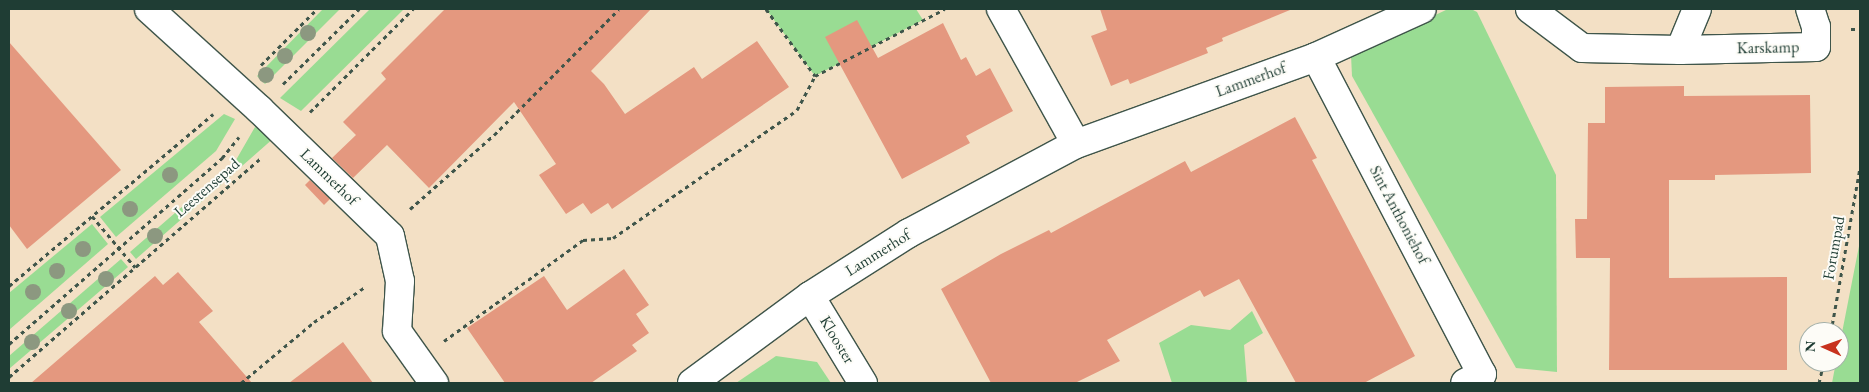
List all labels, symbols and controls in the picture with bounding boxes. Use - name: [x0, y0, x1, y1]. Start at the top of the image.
- street label: Karskamp: [1737, 38, 1799, 58]
- street label: Lammerhof: [1213, 58, 1289, 102]
- street label: Lammerhof: [296, 145, 362, 209]
- street label: Leestensepad: [170, 154, 244, 222]
- street label: Sint Anthoniehof: [1365, 163, 1433, 267]
- street label: Forumpad: [1819, 215, 1849, 281]
- street label: Lammerhof: [842, 225, 914, 281]
- street label: Klooster: [815, 313, 859, 367]
- north arrow: [1799, 322, 1849, 372]
- text: N: [1801, 341, 1819, 352]

